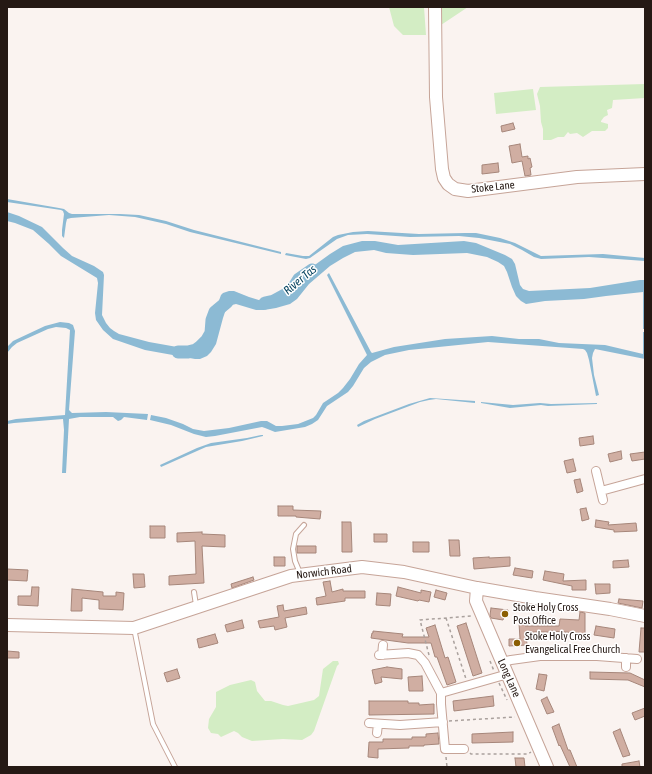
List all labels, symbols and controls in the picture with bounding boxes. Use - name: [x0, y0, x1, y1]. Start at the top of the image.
- street label: Stoke Lane: [471, 178, 515, 196]
- water label: River Tas: [281, 262, 319, 298]
- street label: Norwich Road: [295, 562, 353, 582]
- place label: Stoke Holy Cross Post Office: [513, 601, 579, 627]
- marker: Stoke Holy Cross Post Office: [500, 609, 510, 619]
- place label: Stoke Holy Cross Evangelical Free Church: [525, 630, 620, 656]
- marker: Stoke Holy Cross Evangelical Free Church: [512, 638, 522, 648]
- street label: Long Lane: [495, 657, 523, 699]

